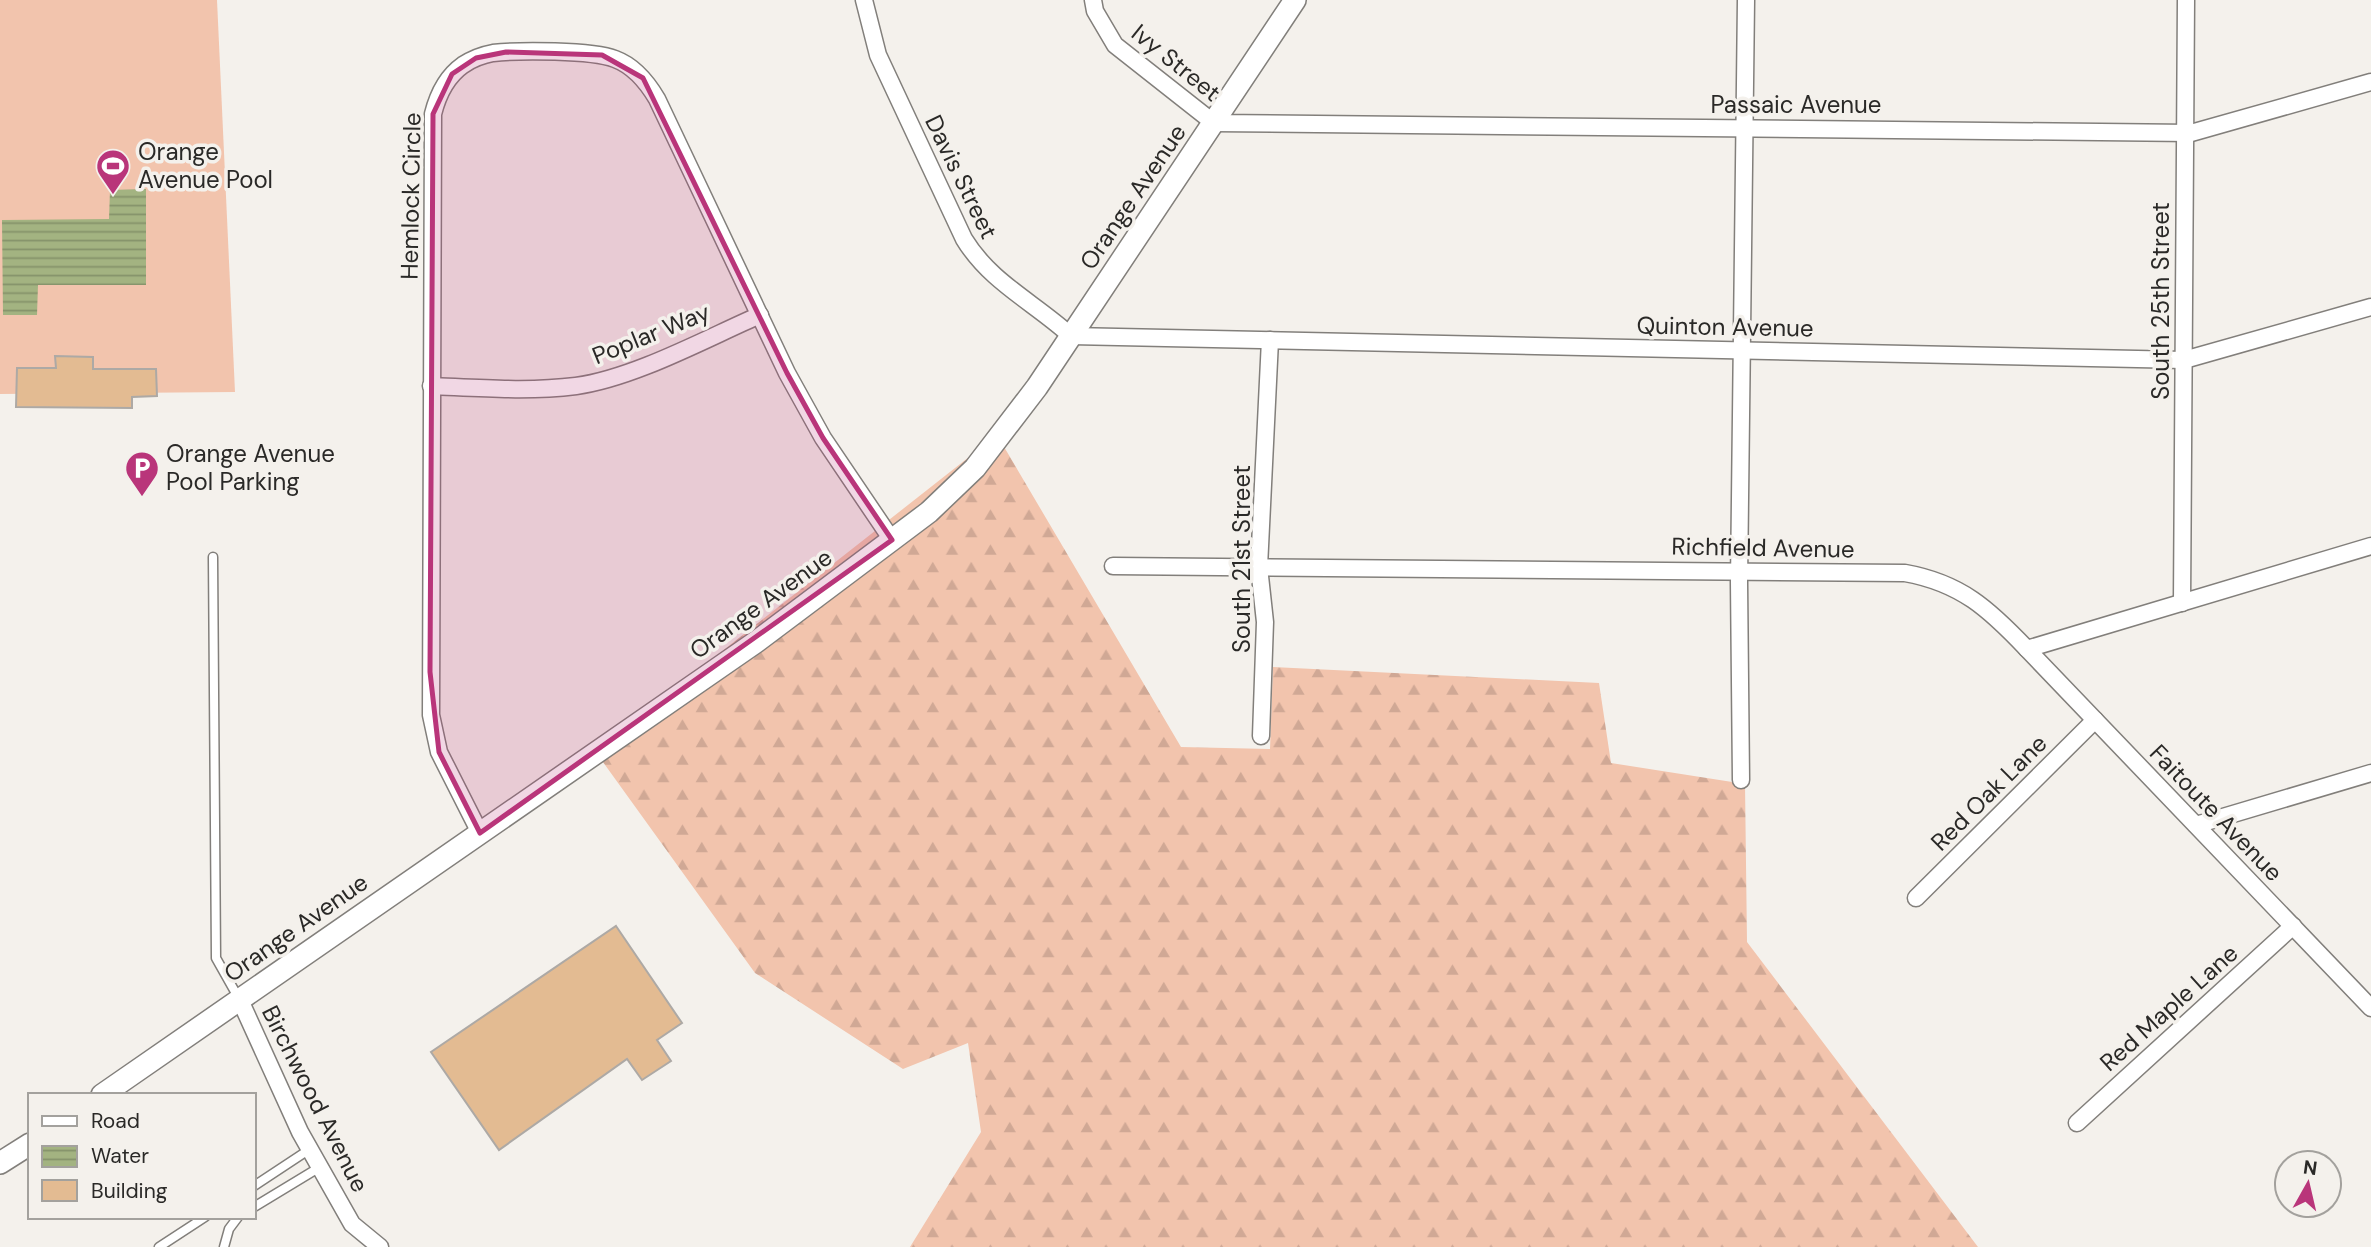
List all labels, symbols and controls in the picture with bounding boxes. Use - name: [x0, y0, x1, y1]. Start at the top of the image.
- street label: Ivy Street: [1125, 17, 1227, 108]
- street label: Passaic Avenue: [1711, 89, 1882, 120]
- street label: Davis Street: [918, 110, 1005, 244]
- street label: Hemlock Circle: [394, 112, 427, 280]
- street label: Orange Avenue: [1073, 118, 1193, 275]
- place label: Orange Avenue Pool: [138, 136, 273, 195]
- sports icon: Orange Avenue Pool: [94, 147, 132, 196]
- street label: South 25th Street: [2145, 202, 2176, 400]
- street label: Poplar Way: [587, 296, 714, 371]
- street label: Quinton Avenue: [1636, 309, 1814, 344]
- place label: Orange Avenue Pool Parking: [166, 438, 335, 497]
- parking icon: Orange Avenue Pool Parking: [123, 449, 161, 498]
- street label: South 21st Street: [1226, 465, 1257, 653]
- street label: Richfield Avenue: [1671, 530, 1855, 565]
- street label: Orange Avenue: [683, 541, 838, 666]
- street label: Red Oak Lane: [1924, 728, 2053, 857]
- street label: Faitoute Avenue: [2143, 738, 2290, 888]
- street label: Orange Avenue: [218, 866, 374, 989]
- street label: Red Maple Lane: [2093, 937, 2244, 1078]
- street label: Birchwood Avenue: [255, 1000, 376, 1197]
- legend: [28, 1093, 256, 1219]
- text: Road: [91, 1107, 140, 1135]
- text: Water: [91, 1142, 149, 1170]
- north arrow: [2273, 1149, 2343, 1219]
- text: N: [2302, 1154, 2319, 1181]
- text: Building: [91, 1177, 168, 1205]

